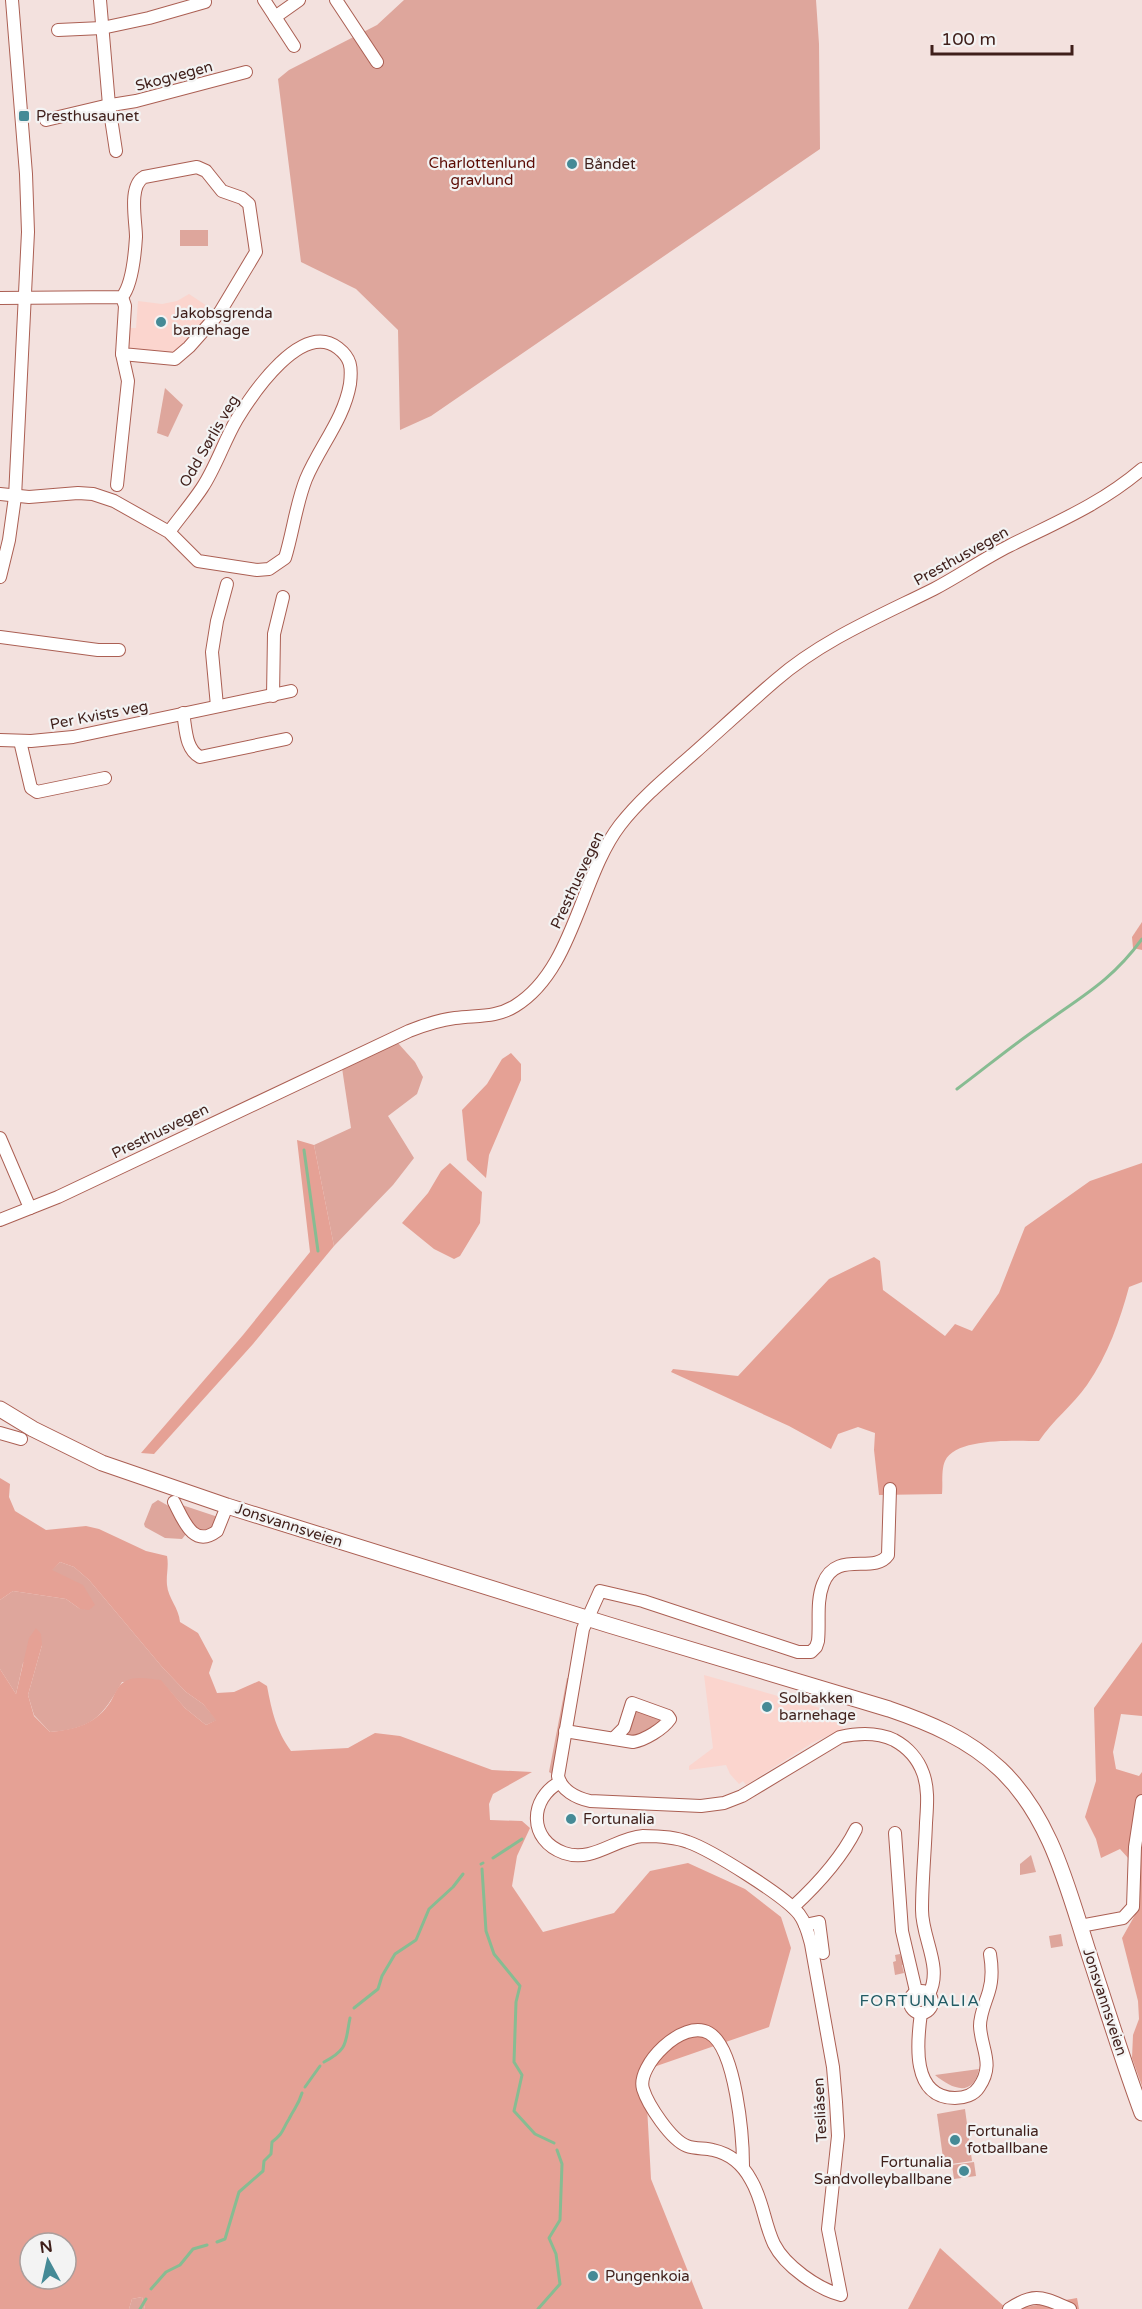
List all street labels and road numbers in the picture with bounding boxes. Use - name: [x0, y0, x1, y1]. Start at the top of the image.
- street label: Skogvegen: [133, 57, 215, 95]
- street label: Odd Sørlis veg: [175, 392, 243, 490]
- street label: Presthusvegen: [910, 523, 1012, 589]
- street label: Per Kvists veg: [48, 697, 150, 733]
- street label: Presthusvegen: [547, 828, 607, 932]
- street label: Presthusvegen: [109, 1100, 211, 1162]
- street label: Jonsvannsveien: [233, 1499, 345, 1551]
- street label: Jonsvannsveien: [1079, 1946, 1131, 2058]
- street label: Tesliåsen: [809, 2077, 831, 2143]

